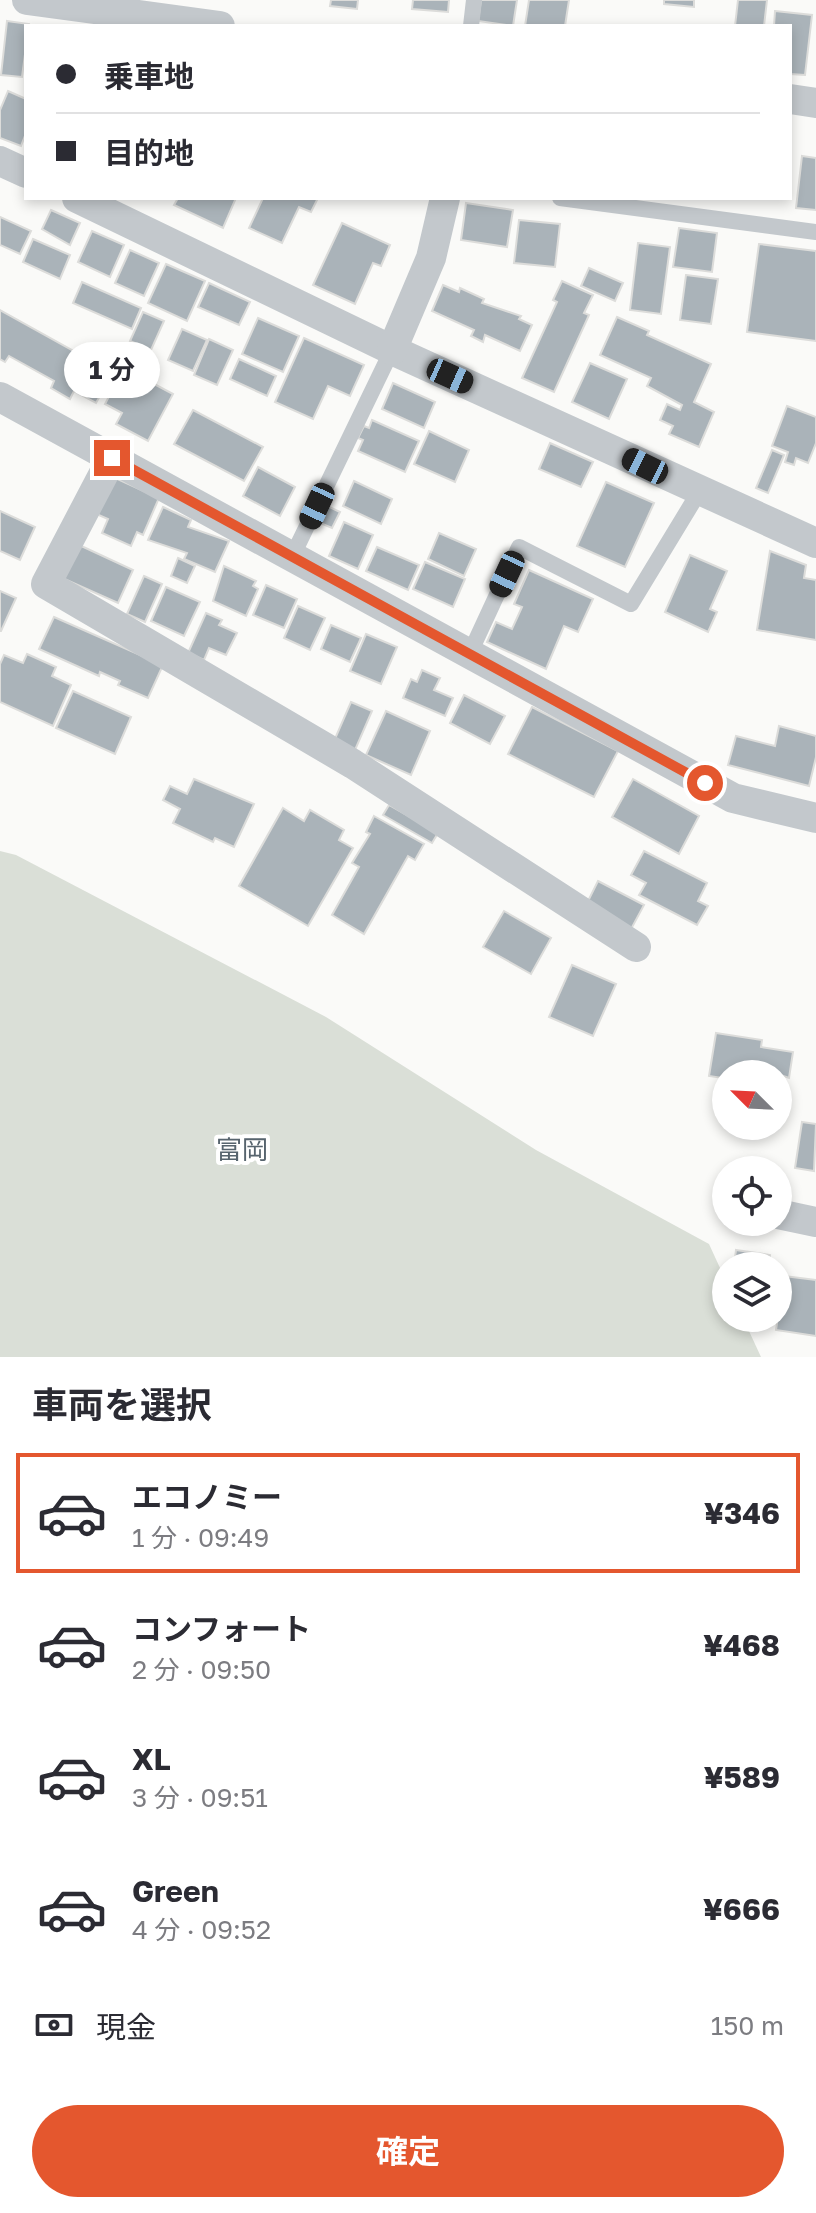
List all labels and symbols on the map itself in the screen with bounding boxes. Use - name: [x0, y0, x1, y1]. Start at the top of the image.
- callout: 1 分: [64, 342, 160, 398]
- car: [423, 355, 477, 397]
- route end: [94, 440, 130, 476]
- car: [618, 445, 672, 487]
- car: [296, 479, 338, 533]
- car: [486, 547, 528, 601]
- route start: [687, 765, 723, 801]
- north arrow: [712, 1060, 792, 1140]
- district label: 富岡: [216, 1134, 268, 1165]

